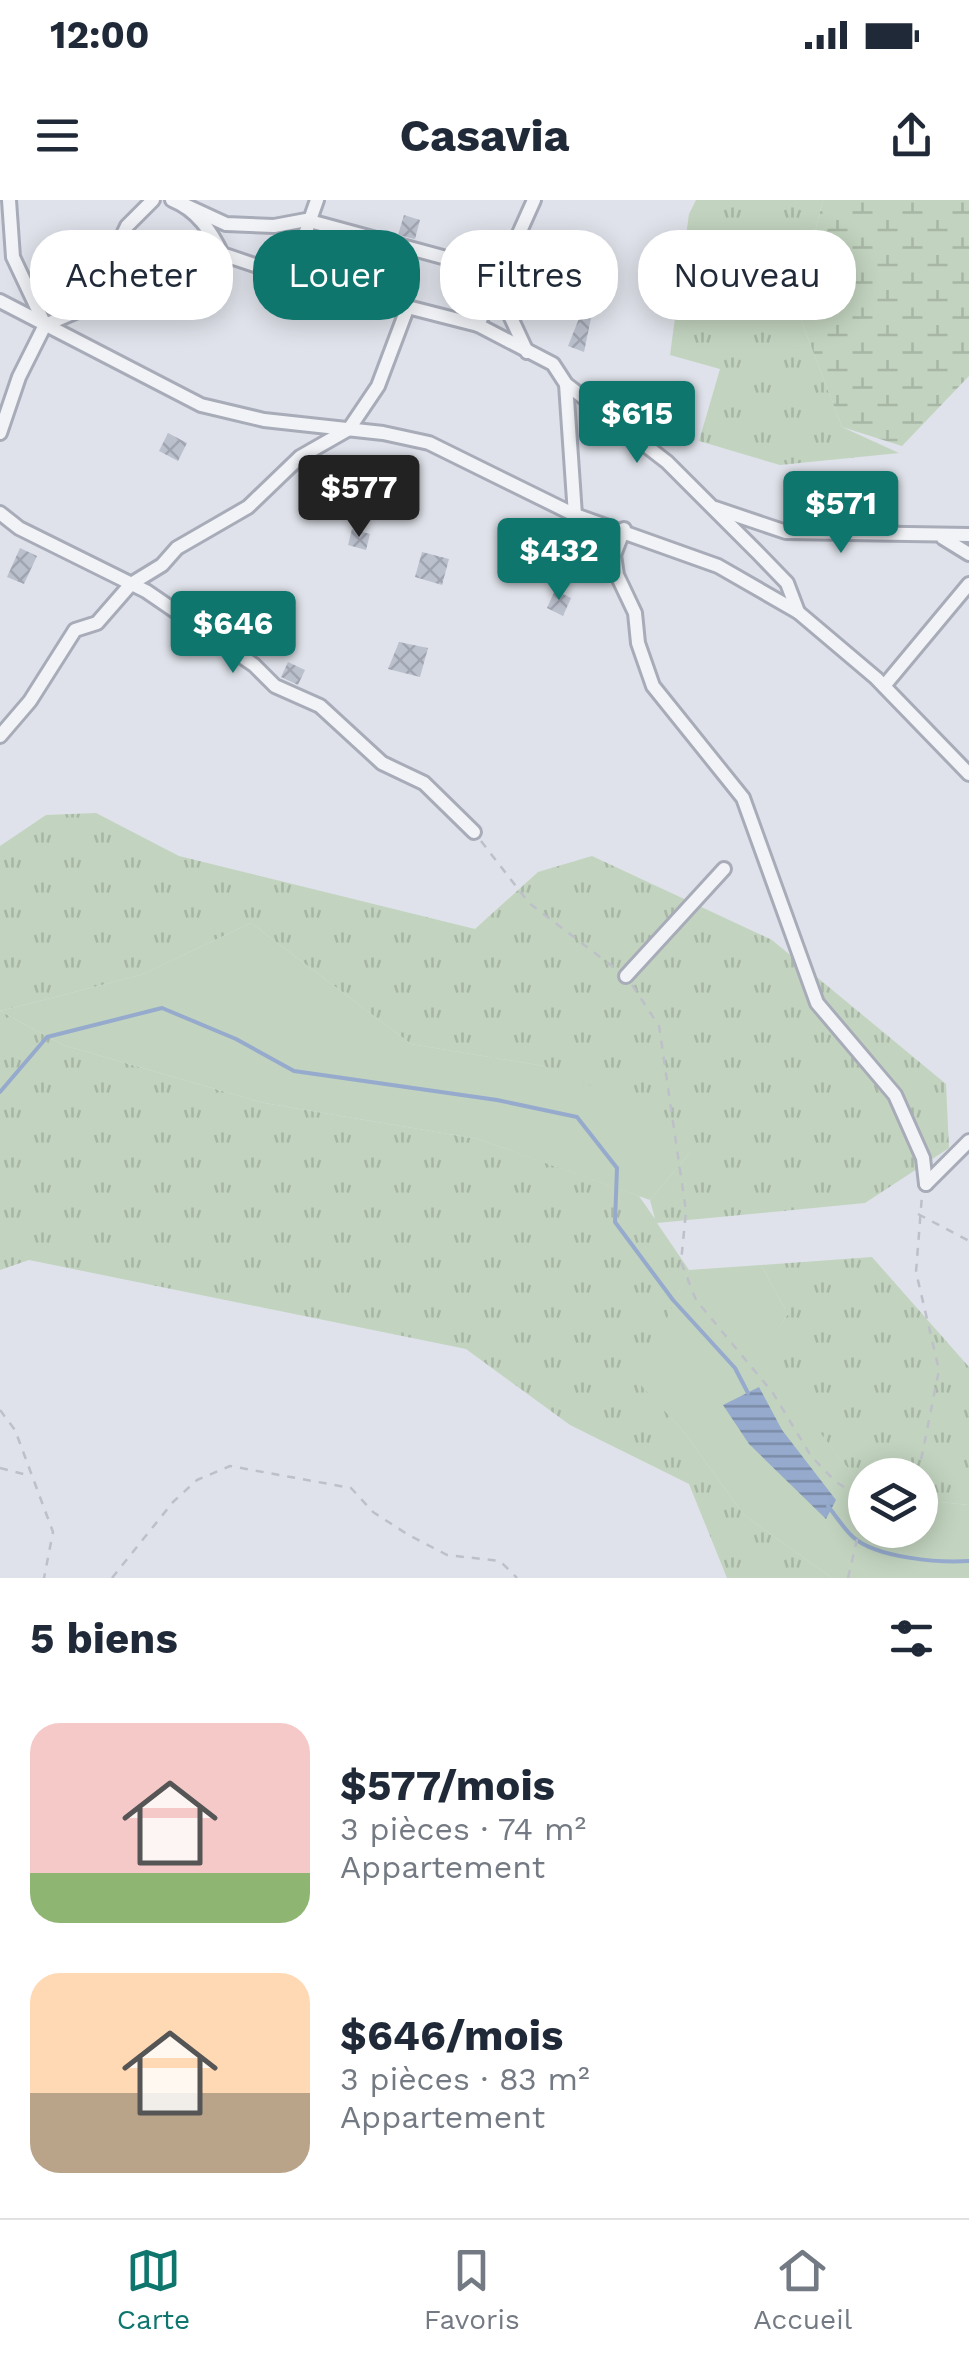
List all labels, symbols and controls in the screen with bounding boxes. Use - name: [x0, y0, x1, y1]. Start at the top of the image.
- text: 12:00: [50, 13, 149, 57]
- icon: menu: [30, 108, 85, 163]
- icon: share: [884, 108, 939, 163]
- text: Casavia: [399, 109, 570, 162]
- chip: Acheter: [30, 230, 233, 320]
- chip: Louer: [253, 230, 420, 320]
- chip: Filtres: [440, 230, 618, 320]
- chip: Nouveau: [638, 230, 856, 320]
- pin: $615: [578, 381, 696, 466]
- text: $615: [601, 394, 673, 432]
- pin: $577: [300, 455, 418, 540]
- text: $577: [320, 468, 398, 506]
- pin: $571: [782, 471, 900, 556]
- text: $571: [805, 484, 877, 522]
- pin: $432: [500, 518, 618, 603]
- text: $432: [519, 531, 599, 569]
- pin: $646: [174, 591, 292, 676]
- text: $646: [193, 604, 273, 642]
- map controls: [848, 1458, 938, 1548]
- button: layers: [848, 1458, 938, 1548]
- icon: filters: [884, 1611, 939, 1666]
- text: 5 biens: [30, 1614, 178, 1663]
- text: $577/mois: [340, 1761, 555, 1810]
- icon: home: [110, 1763, 230, 1883]
- text: 3 pièces · 74 m²: [340, 1810, 586, 1848]
- text: Appartement: [340, 1848, 545, 1886]
- text: $646/mois: [340, 2011, 563, 2060]
- icon: home: [110, 2013, 230, 2133]
- text: 3 pièces · 83 m²: [340, 2060, 590, 2098]
- text: Appartement: [340, 2098, 545, 2136]
- tab: Carte: [117, 2243, 190, 2336]
- tab: Favoris: [424, 2243, 520, 2336]
- tab: Accueil: [753, 2243, 852, 2336]

